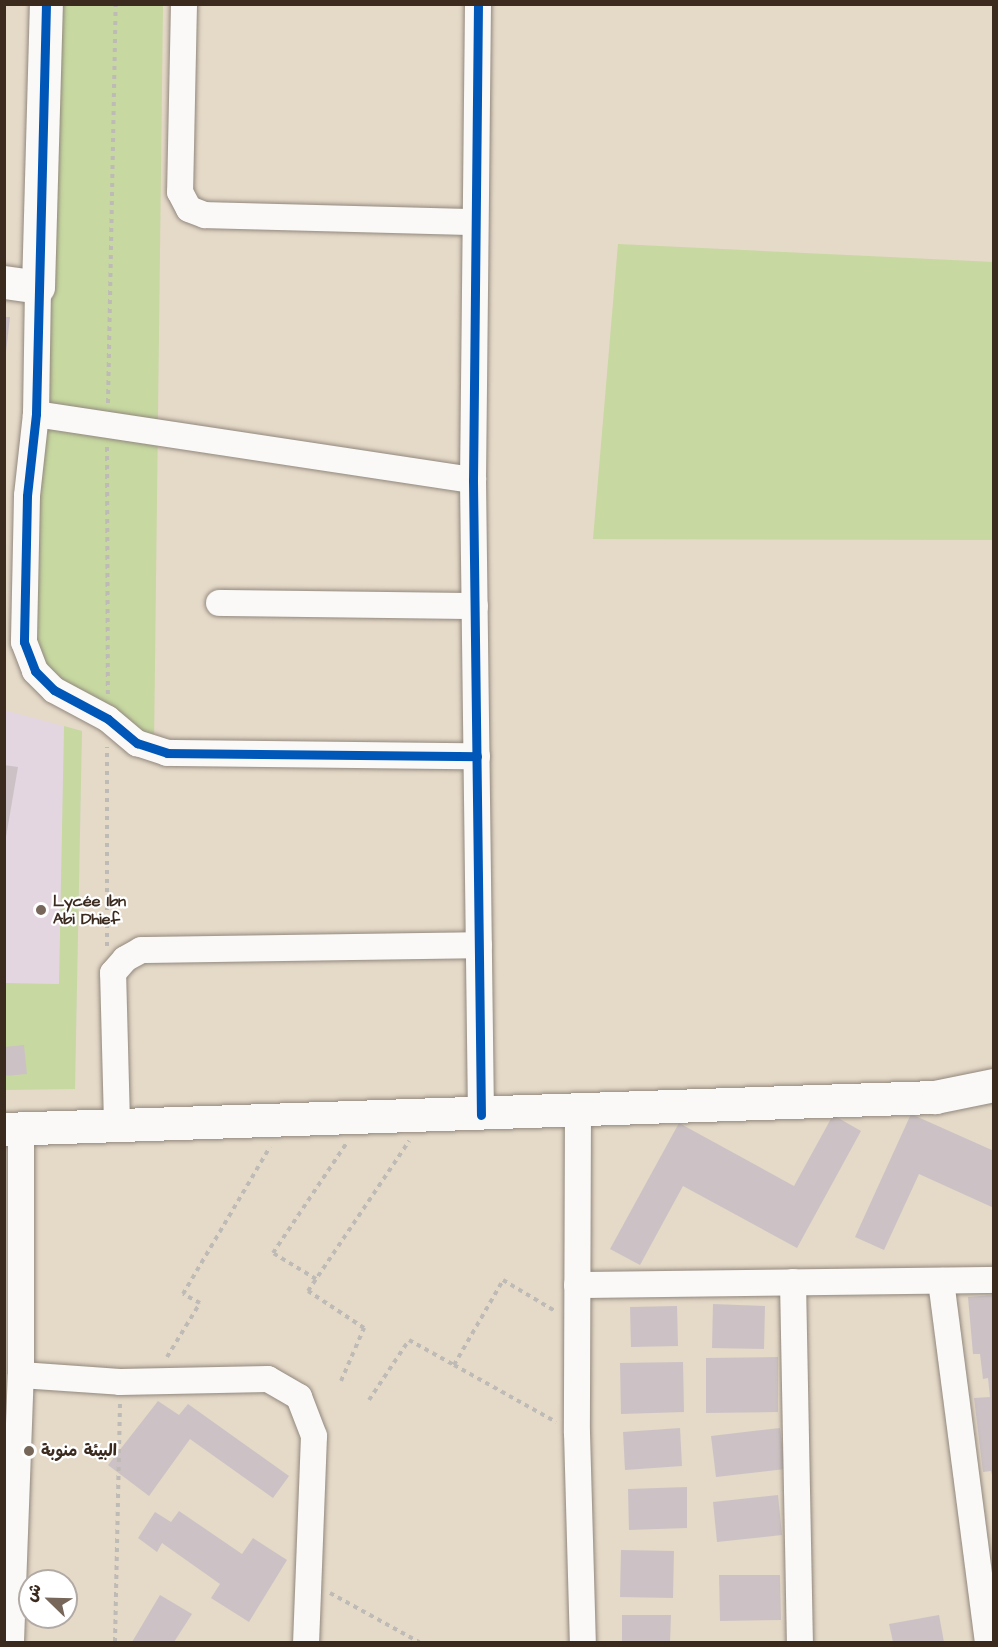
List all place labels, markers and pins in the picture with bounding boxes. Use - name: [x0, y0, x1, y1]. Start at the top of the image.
- place label: Lycée Ibn Abi Dhief: [53, 891, 126, 929]
- marker: Lycée Ibn Abi Dhief: [34, 903, 48, 917]
- place label: البيئة منوبة: [41, 1441, 117, 1461]
- marker: البيئة منوبة: [22, 1444, 36, 1458]

